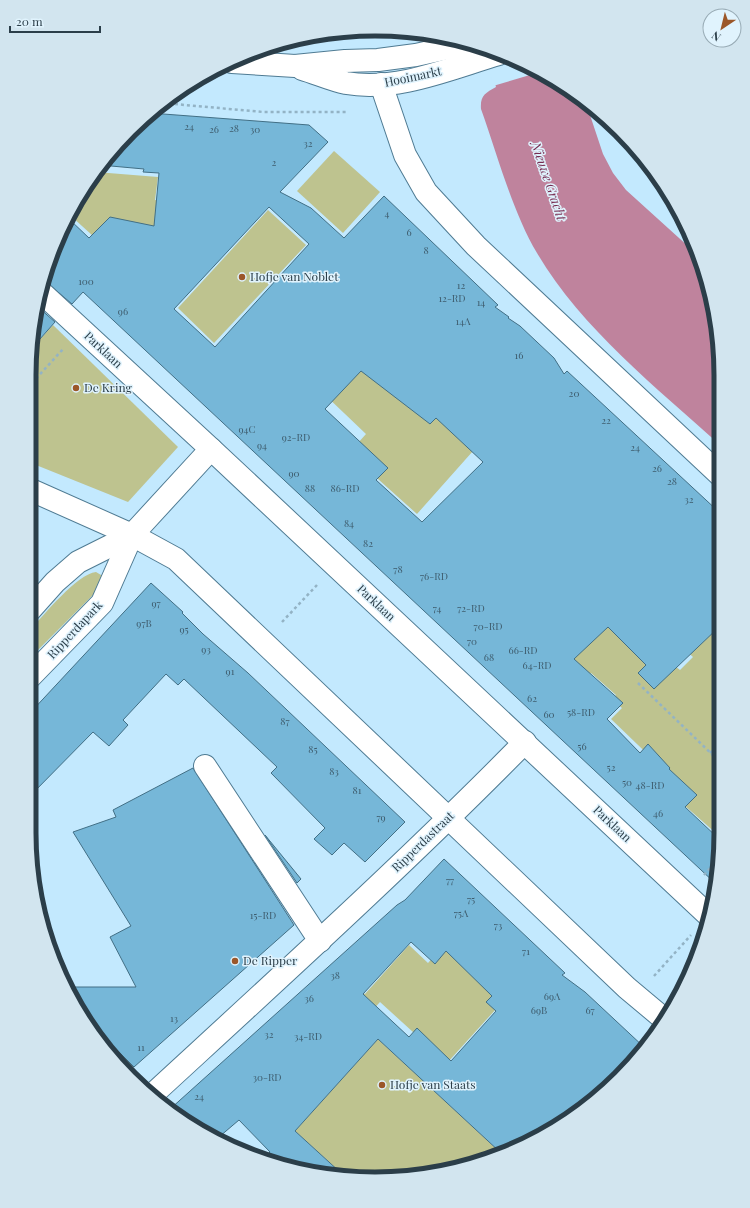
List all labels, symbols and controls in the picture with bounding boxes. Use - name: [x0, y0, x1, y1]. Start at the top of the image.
- scale bar: [10, 8, 100, 34]
- north arrow: [702, 8, 742, 48]
- text: 20 m: [16, 13, 43, 29]
- text: N: [708, 28, 724, 45]
- street label: Hooimarkt: [383, 62, 444, 90]
- house number: 24: [184, 119, 194, 133]
- house number: 28: [229, 121, 239, 135]
- house number: 26: [209, 122, 219, 136]
- house number: 30: [250, 122, 260, 136]
- house number: 32: [303, 136, 313, 150]
- water label: Nieuwe Gracht: [528, 138, 571, 223]
- house number: 2: [272, 155, 277, 169]
- house number: 4: [385, 206, 390, 220]
- house number: 6: [406, 225, 412, 239]
- house number: 8: [423, 243, 429, 257]
- place label: Hofje van Noblet: [250, 268, 339, 284]
- marker: Hofje van Noblet: [237, 272, 247, 282]
- house number: 100: [78, 274, 94, 288]
- house number: 12: [457, 278, 465, 292]
- house number: 12-RD: [438, 291, 466, 305]
- house number: 14: [477, 295, 485, 309]
- house number: 96: [118, 304, 128, 318]
- house number: 14A: [456, 314, 471, 328]
- street label: Parklaan: [81, 327, 126, 371]
- house number: 16: [515, 348, 523, 362]
- place label: De Kring: [84, 379, 132, 395]
- marker: De Kring: [71, 383, 81, 393]
- house number: 20: [569, 386, 579, 400]
- house number: 22: [601, 413, 611, 427]
- house number: 94C: [239, 422, 256, 436]
- house number: 92-RD: [282, 430, 310, 444]
- house number: 94: [257, 438, 267, 452]
- house number: 24: [630, 440, 640, 454]
- house number: 26: [652, 461, 662, 475]
- house number: 90: [288, 466, 300, 480]
- house number: 28: [667, 474, 677, 488]
- house number: 88: [305, 481, 315, 495]
- house number: 86-RD: [330, 481, 360, 495]
- house number: 32: [684, 492, 694, 506]
- house number: 84: [344, 516, 354, 530]
- house number: 82: [363, 536, 373, 550]
- house number: 78: [393, 562, 403, 576]
- house number: 76-RD: [420, 569, 448, 583]
- street label: Parklaan: [354, 580, 399, 624]
- house number: 97: [151, 596, 161, 610]
- street label: Ripperdapark: [43, 597, 106, 662]
- house number: 74: [433, 601, 441, 615]
- house number: 72-RD: [457, 601, 485, 615]
- house number: 97B: [136, 616, 152, 630]
- house number: 70-RD: [474, 619, 502, 633]
- house number: 95: [179, 622, 189, 636]
- house number: 70: [467, 634, 477, 648]
- house number: 93: [201, 642, 211, 656]
- house number: 66-RD: [508, 643, 538, 657]
- house number: 68: [484, 650, 494, 664]
- house number: 64-RD: [523, 658, 551, 672]
- house number: 91: [226, 664, 235, 678]
- house number: 62: [527, 691, 537, 705]
- house number: 58-RD: [567, 705, 595, 719]
- house number: 60: [543, 707, 555, 721]
- house number: 87: [280, 714, 290, 728]
- house number: 56: [577, 739, 587, 753]
- house number: 85: [308, 742, 318, 756]
- house number: 52: [607, 760, 616, 774]
- house number: 83: [329, 764, 339, 778]
- house number: 50: [622, 775, 632, 789]
- house number: 48-RD: [636, 778, 664, 792]
- house number: 81: [353, 783, 362, 797]
- street label: Parklaan: [590, 801, 635, 845]
- house number: 46: [653, 806, 663, 820]
- street label: Ripperdastraat: [388, 807, 457, 875]
- house number: 79: [376, 810, 386, 824]
- house number: 77: [446, 873, 454, 887]
- house number: 75: [467, 892, 475, 906]
- house number: 75A: [454, 906, 469, 920]
- house number: 15-RD: [250, 908, 276, 922]
- house number: 73: [494, 918, 503, 932]
- house number: 71: [522, 944, 530, 958]
- place label: De Ripper: [243, 952, 298, 968]
- marker: De Ripper: [230, 956, 240, 966]
- house number: 38: [330, 968, 340, 982]
- house number: 69A: [544, 989, 561, 1003]
- house number: 36: [304, 991, 314, 1005]
- house number: 69B: [531, 1003, 547, 1017]
- house number: 67: [585, 1003, 595, 1017]
- house number: 13: [170, 1011, 179, 1025]
- house number: 32: [264, 1027, 274, 1041]
- house number: 34-RD: [294, 1029, 322, 1043]
- house number: 11: [137, 1040, 145, 1054]
- house number: 30-RD: [252, 1070, 282, 1084]
- place label: Hofje van Staats: [390, 1076, 476, 1092]
- marker: Hofje van Staats: [377, 1080, 387, 1090]
- house number: 24: [194, 1089, 204, 1103]

